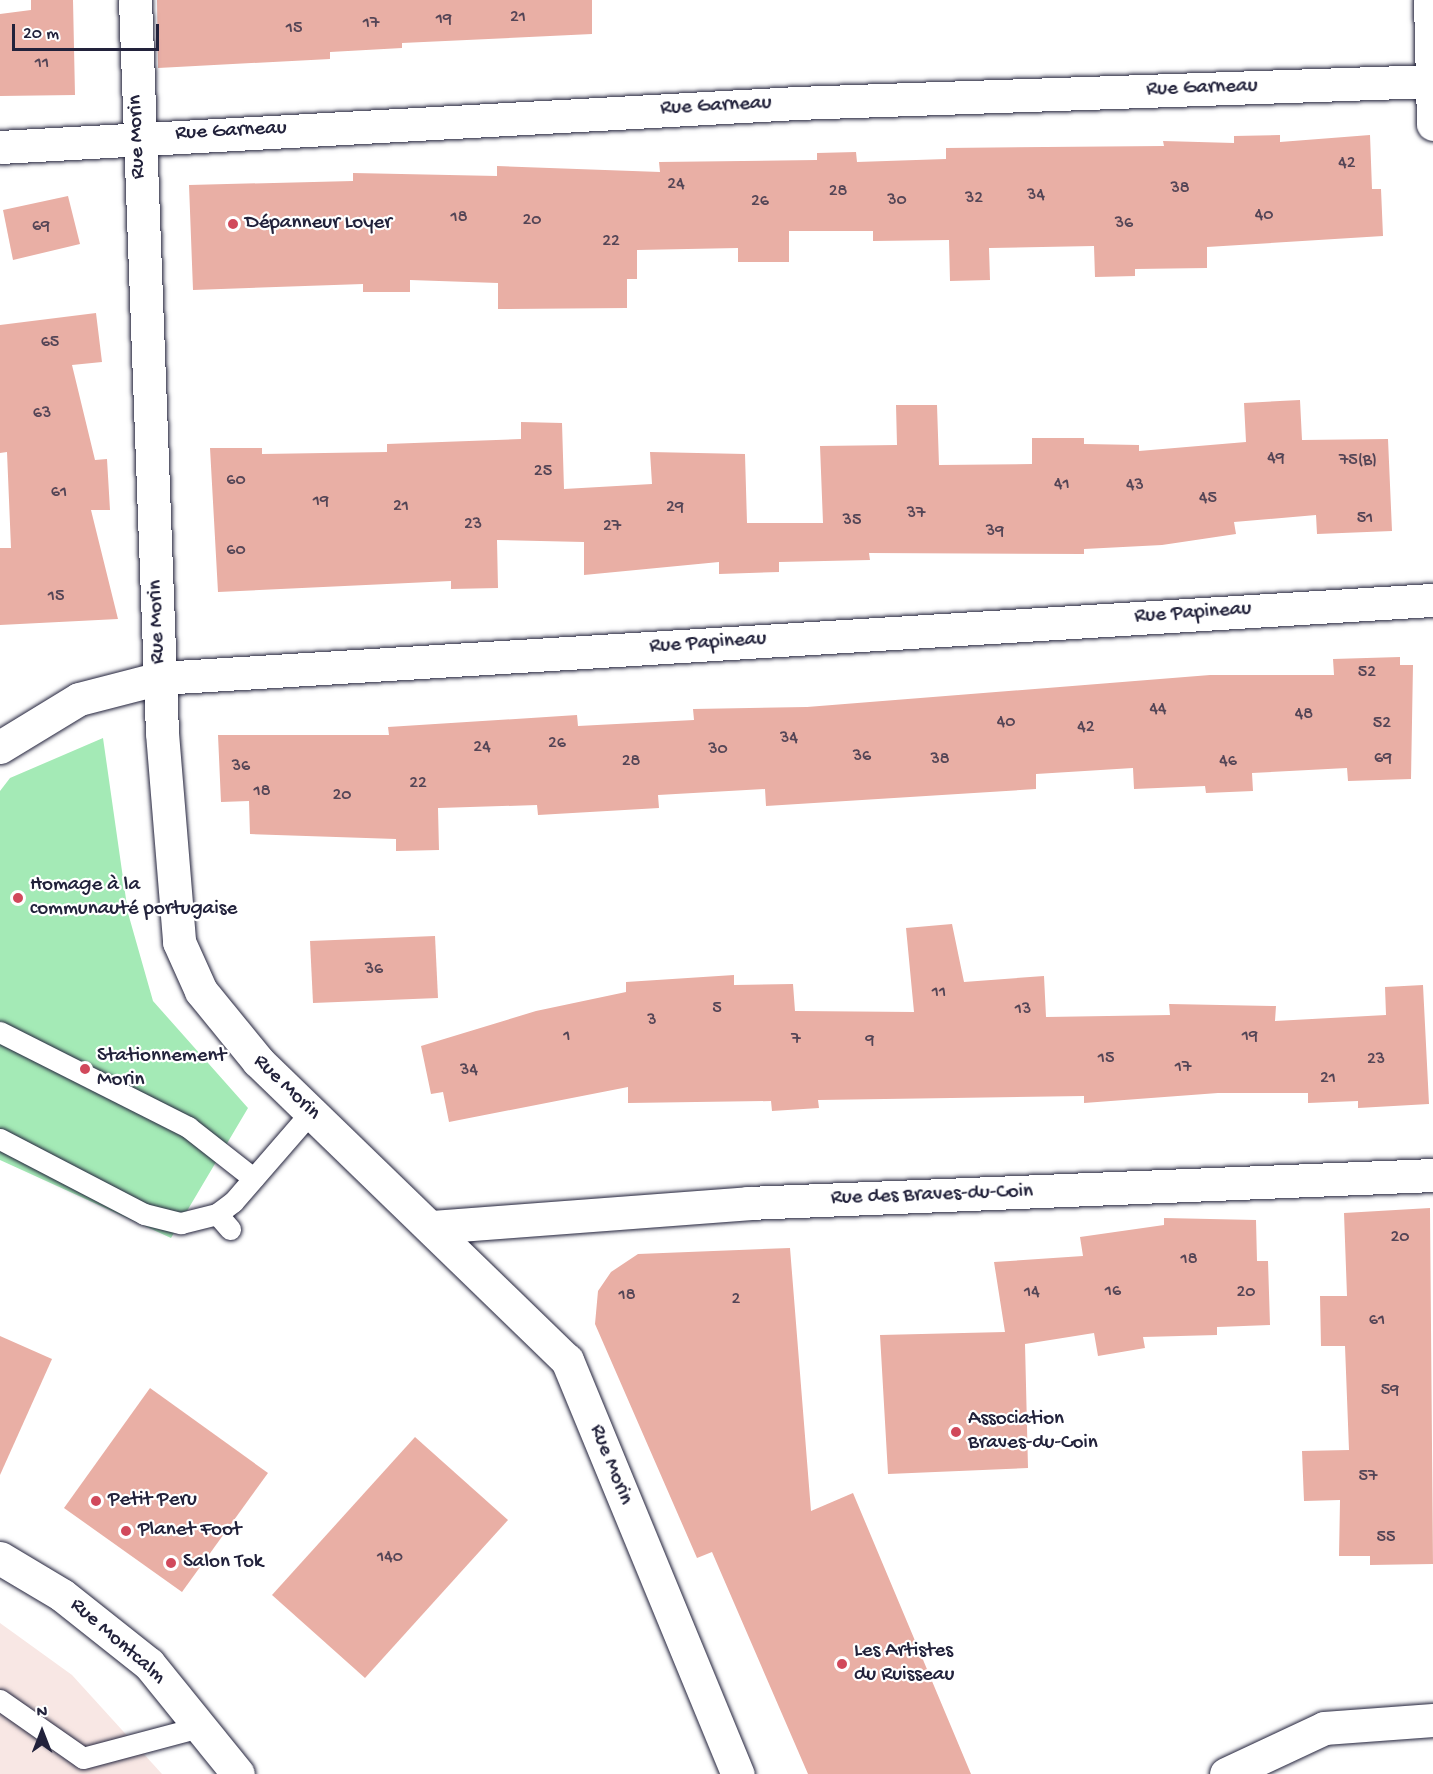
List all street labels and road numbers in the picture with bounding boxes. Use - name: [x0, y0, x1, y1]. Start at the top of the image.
- street label: Rue Garneau: [1146, 74, 1258, 104]
- street label: Rue Garneau: [660, 92, 772, 122]
- street label: Rue Morin: [124, 95, 152, 179]
- street label: Rue Garneau: [175, 117, 287, 147]
- street label: Rue Morin: [144, 580, 172, 664]
- street label: Rue Papineau: [1134, 597, 1252, 631]
- street label: Rue Papineau: [649, 627, 767, 661]
- street label: Rue Morin: [247, 1050, 325, 1126]
- street label: Rue des Braves-du-Coin: [830, 1180, 1034, 1212]
- street label: Rue Morin: [583, 1421, 637, 1509]
- street label: Rue Montcalm: [64, 1593, 170, 1691]

